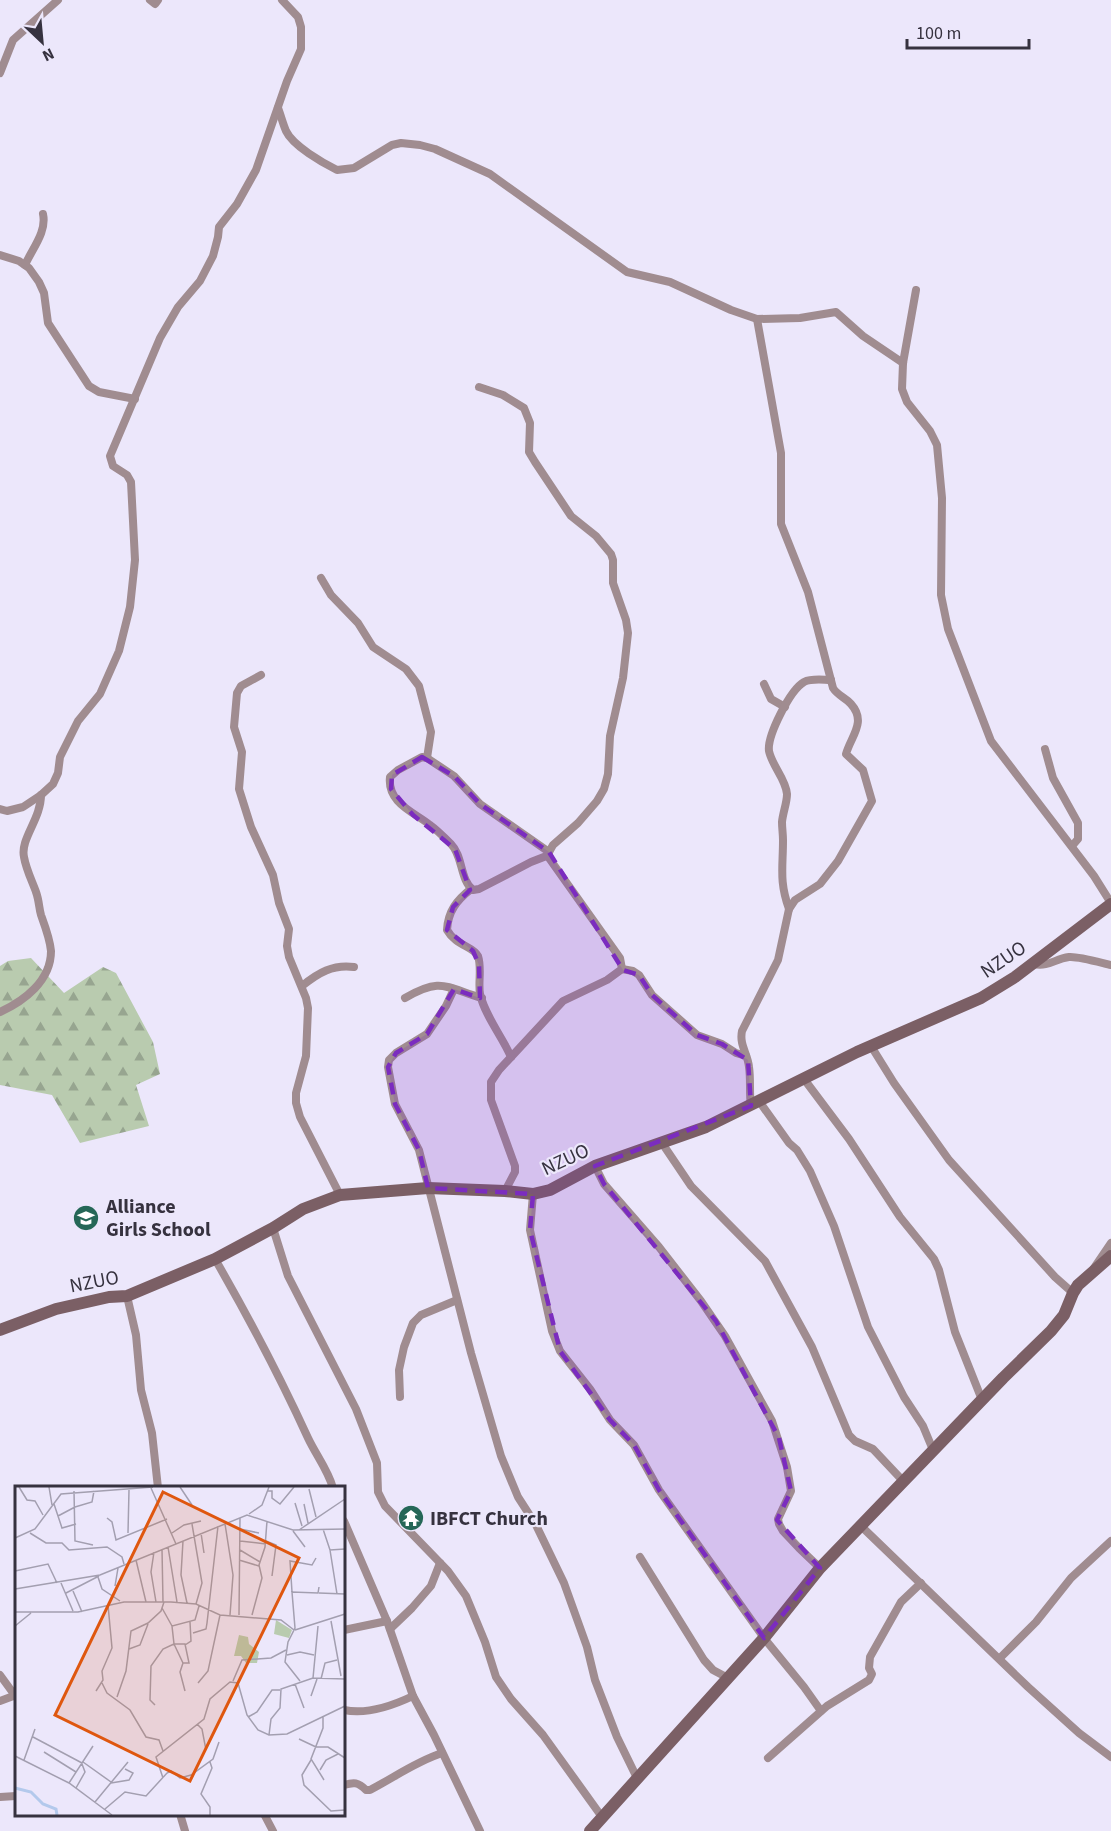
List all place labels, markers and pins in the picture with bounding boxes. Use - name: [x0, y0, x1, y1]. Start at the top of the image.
- place label: Alliance Girls School: [105, 1193, 211, 1244]
- school or university icon: Alliance Girls School: [71, 1203, 101, 1233]
- temple icon: IBFCT Church: [396, 1503, 426, 1533]
- place label: IBFCT Church: [430, 1505, 548, 1533]

